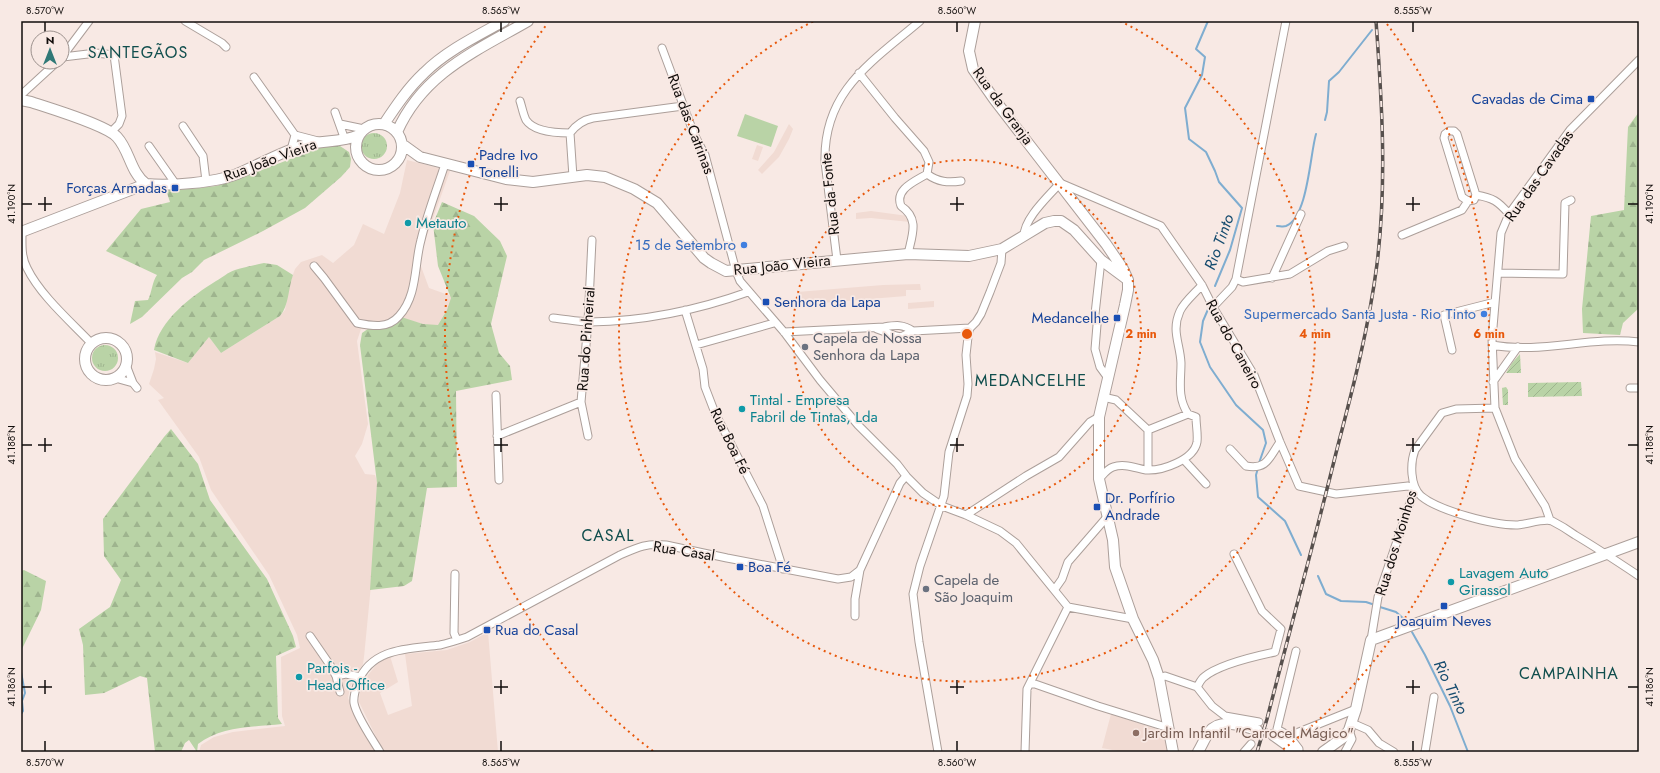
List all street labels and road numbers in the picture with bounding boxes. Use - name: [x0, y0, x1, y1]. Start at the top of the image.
- street label: Rua da Granja: [967, 63, 1039, 149]
- street label: Rua das Catrinas: [662, 71, 720, 177]
- street label: Rua das Cavadas: [1499, 126, 1579, 226]
- street label: Rua João Vieira: [220, 133, 320, 187]
- street label: Rua da Fonte: [815, 151, 845, 236]
- street label: Rua João Vieira: [732, 249, 832, 281]
- street label: Rua do Pinheiral: [571, 286, 601, 392]
- street label: Rua do Caneiro: [1200, 295, 1268, 393]
- street label: Rua Boa Fé: [705, 404, 756, 478]
- street label: Rua dos Moinhos: [1369, 487, 1423, 599]
- street label: Rua Casal: [652, 535, 716, 567]

